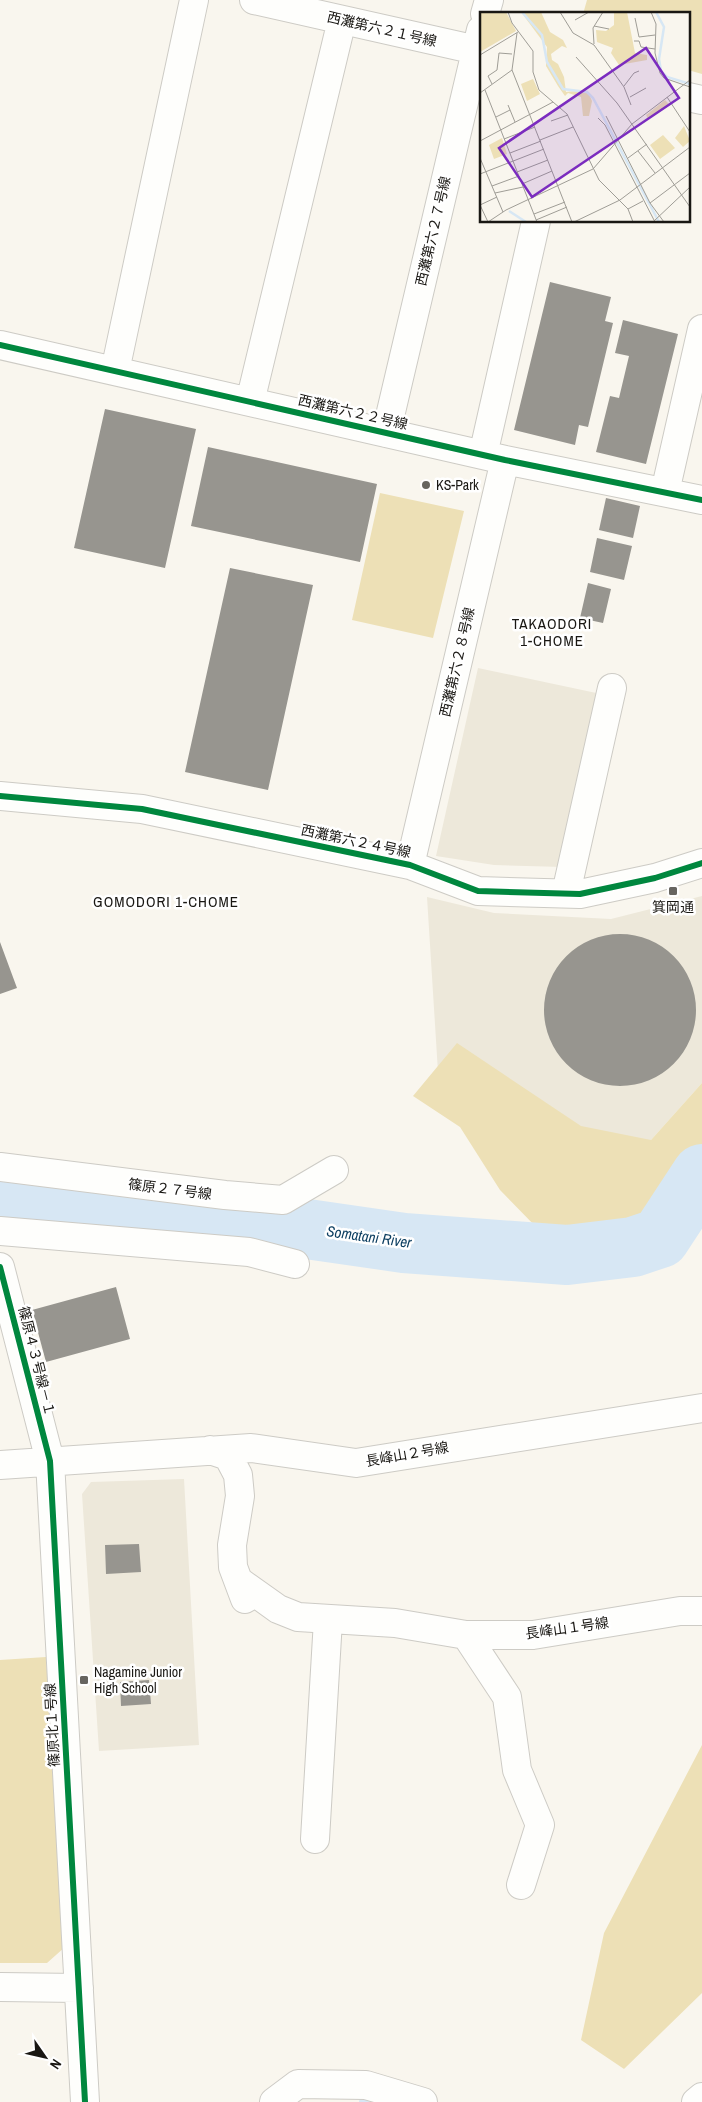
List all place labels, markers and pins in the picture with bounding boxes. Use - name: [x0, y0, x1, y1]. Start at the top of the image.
- place label: KS-Park: [436, 476, 479, 494]
- marker: KS-Park: [420, 479, 432, 491]
- marker: 箕岡通: [667, 885, 679, 897]
- place label: 箕岡通: [652, 898, 694, 916]
- place label: Nagamine Junior High School: [94, 1663, 182, 1697]
- marker: Nagamine Junior High School: [78, 1674, 90, 1686]

